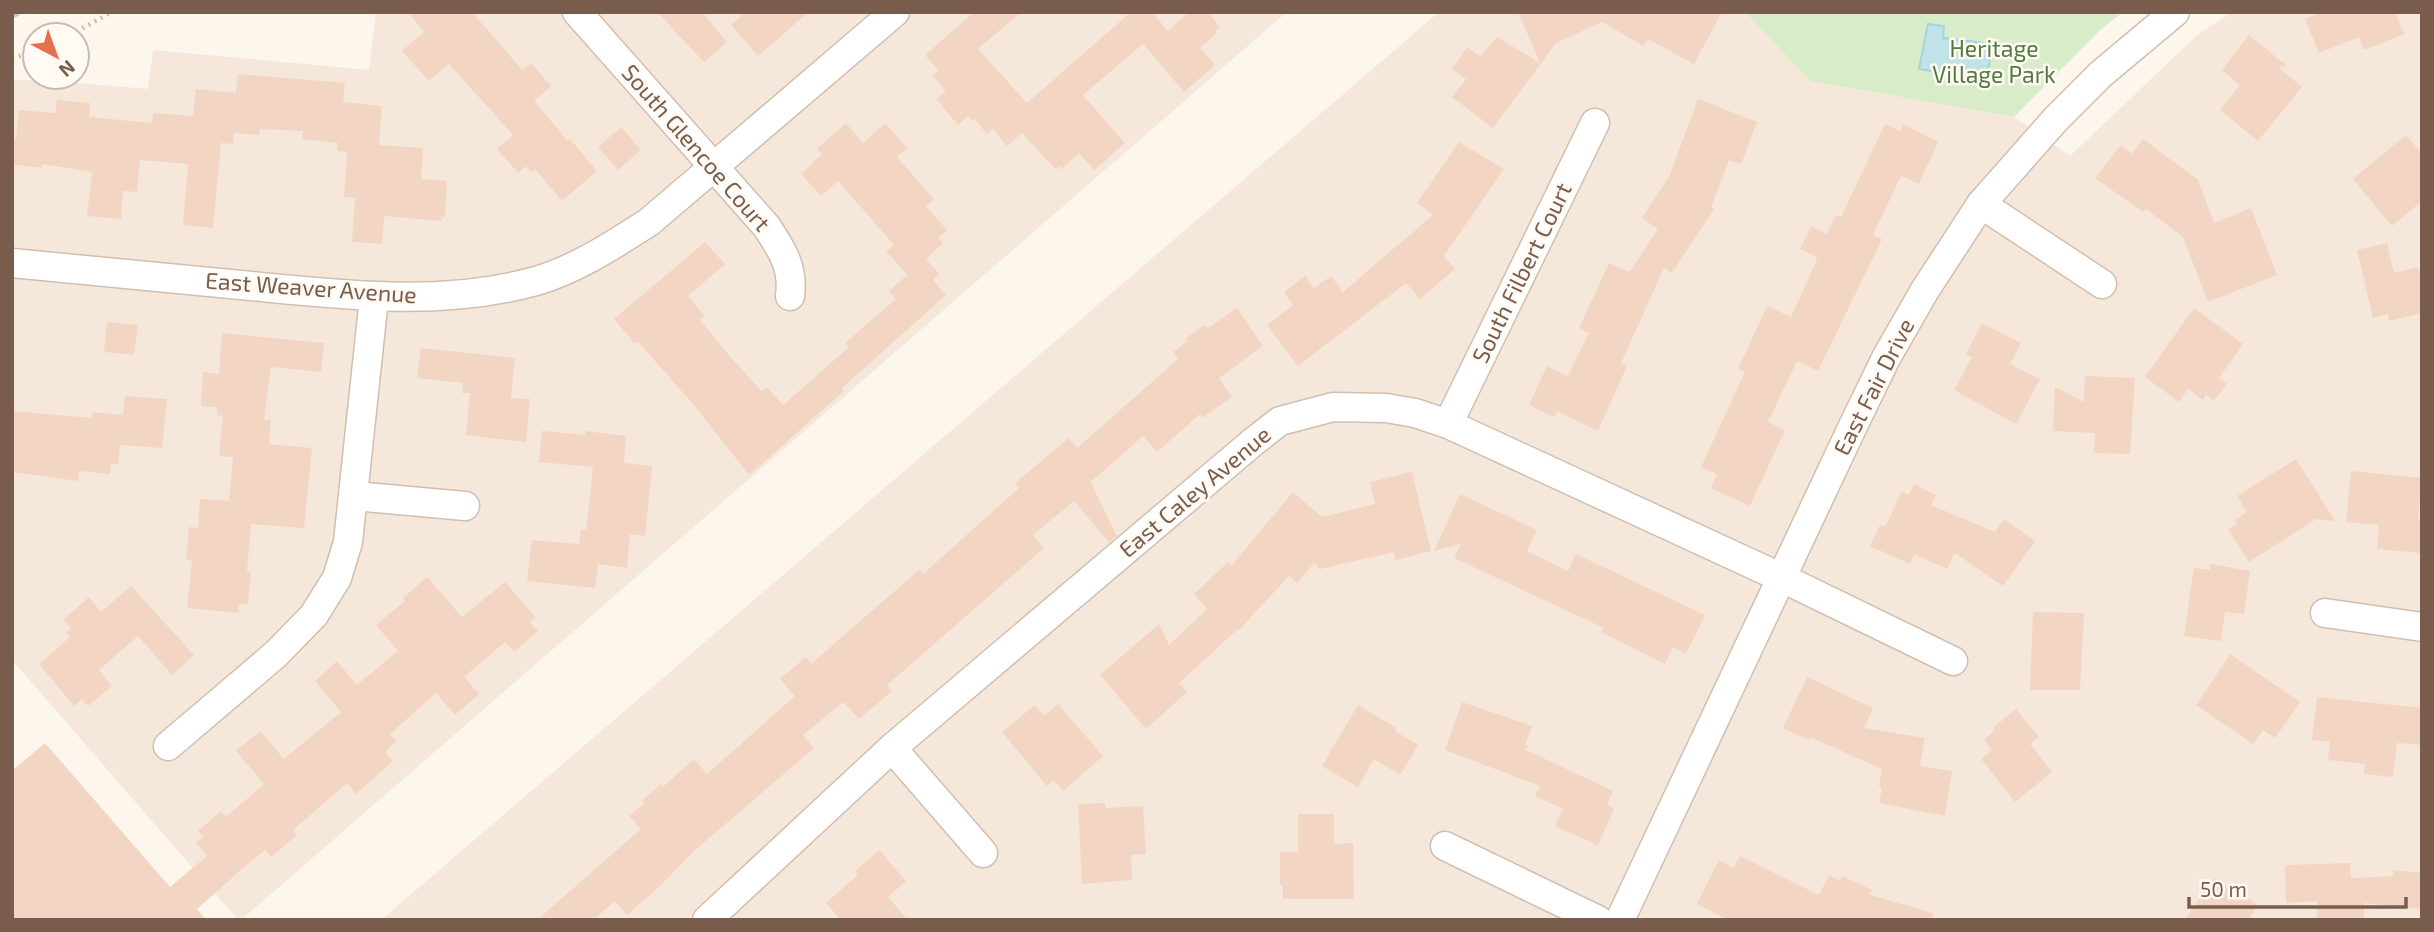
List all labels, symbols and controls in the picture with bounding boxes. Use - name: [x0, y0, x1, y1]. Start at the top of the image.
- north arrow: [21, 21, 91, 91]
- park label: Heritage Village Park: [1932, 34, 2056, 88]
- text: N: [55, 56, 80, 82]
- street label: South Glencoe Court: [617, 58, 777, 237]
- street label: South Filbert Court: [1465, 178, 1577, 367]
- street label: East Weaver Avenue: [204, 266, 418, 308]
- street label: East Fair Drive: [1827, 313, 1920, 460]
- street label: East Caley Avenue: [1113, 420, 1276, 563]
- scale bar: [2189, 866, 2406, 910]
- text: 50 m: [2200, 876, 2247, 901]

